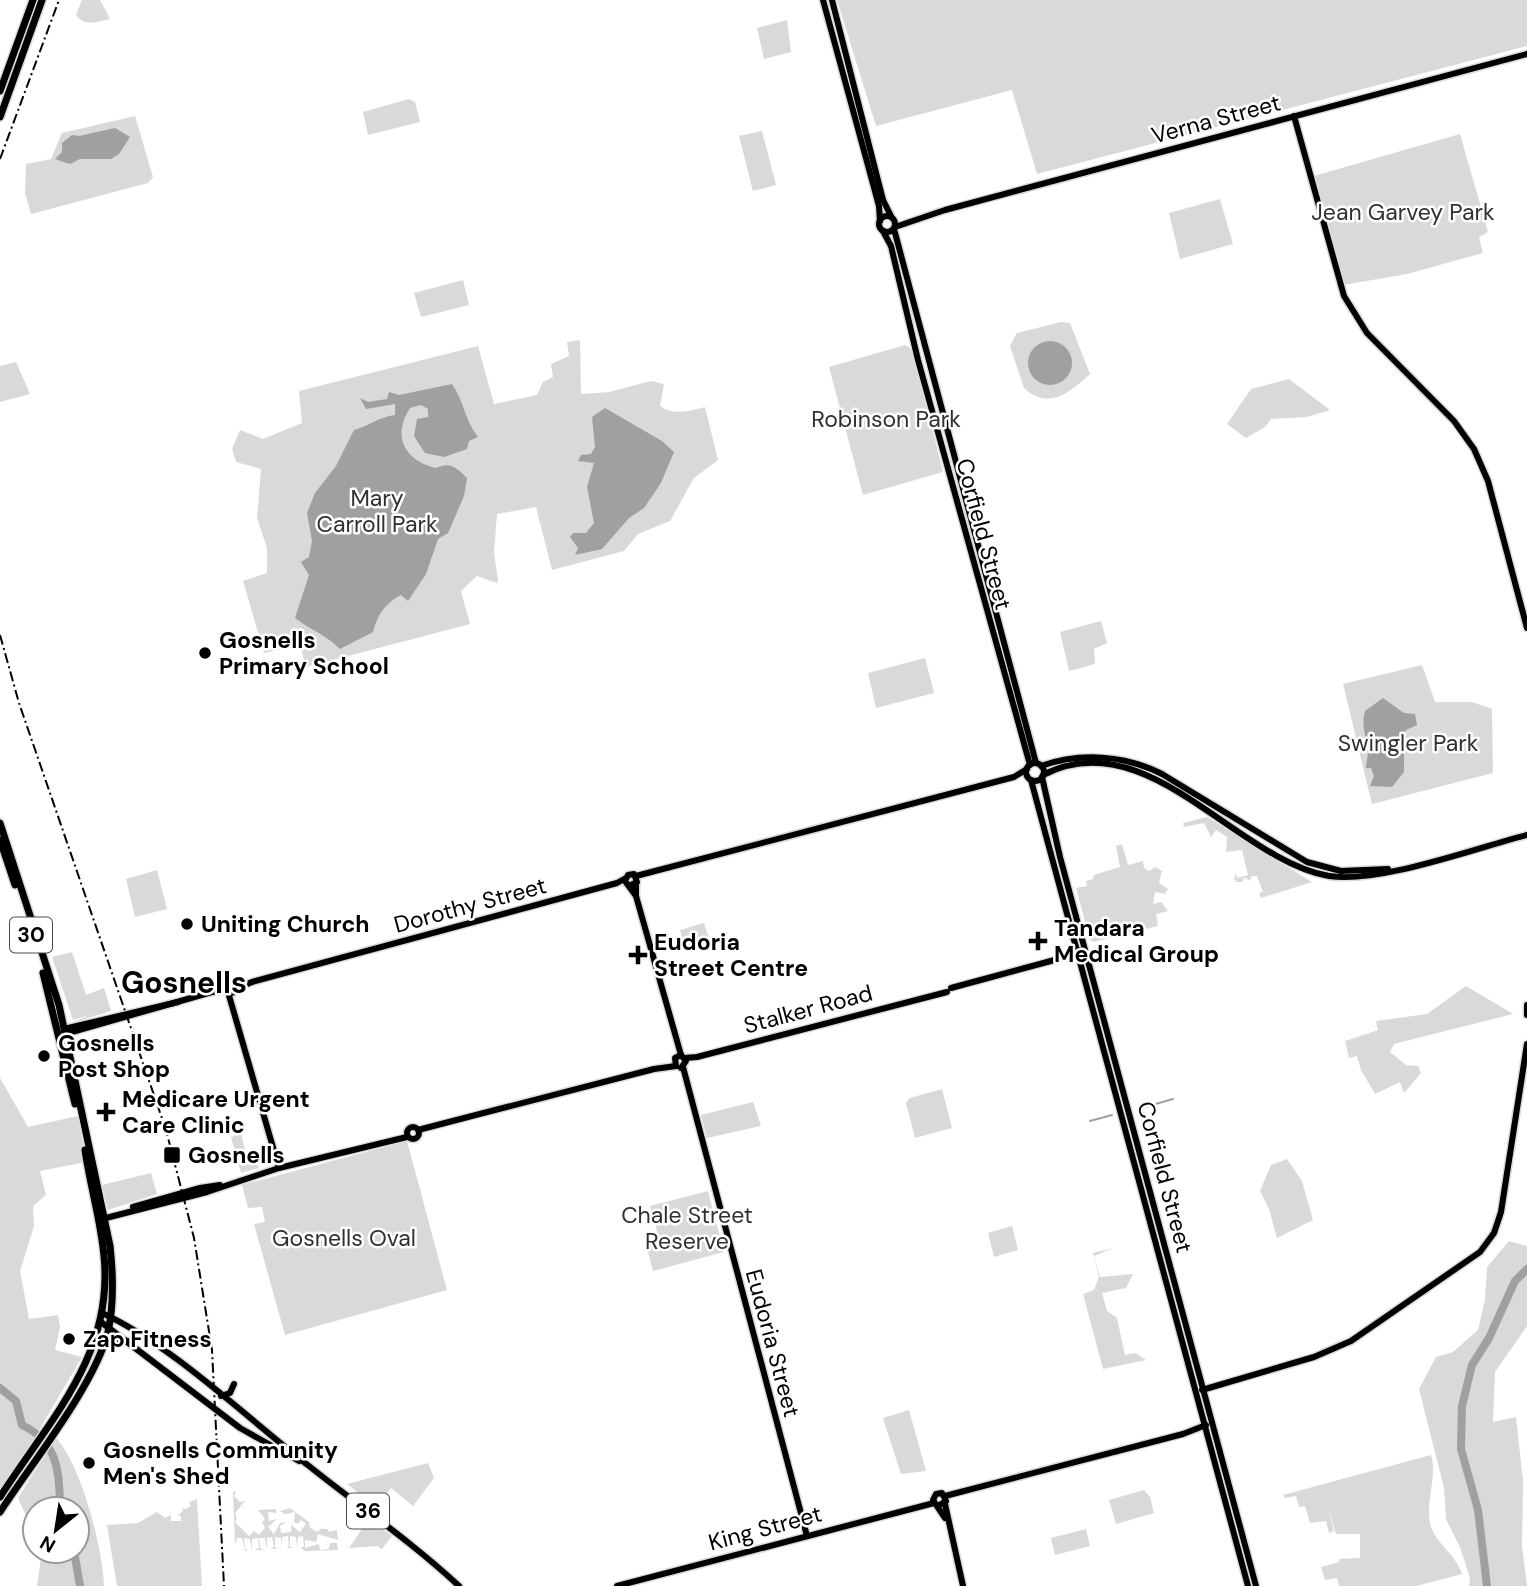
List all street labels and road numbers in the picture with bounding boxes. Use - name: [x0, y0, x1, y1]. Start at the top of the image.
- street label: Verna Street: [1148, 87, 1284, 151]
- street label: Corfield Street: [949, 455, 1019, 613]
- street label: Dorothy Street: [390, 870, 550, 940]
- road number: 30: [10, 918, 52, 953]
- street label: Stalker Road: [740, 977, 876, 1041]
- street label: Corfield Street: [1130, 1098, 1200, 1256]
- street label: Eudoria Street: [739, 1266, 807, 1420]
- road number: 36: [347, 1494, 389, 1528]
- street label: King Street: [705, 1498, 825, 1558]

